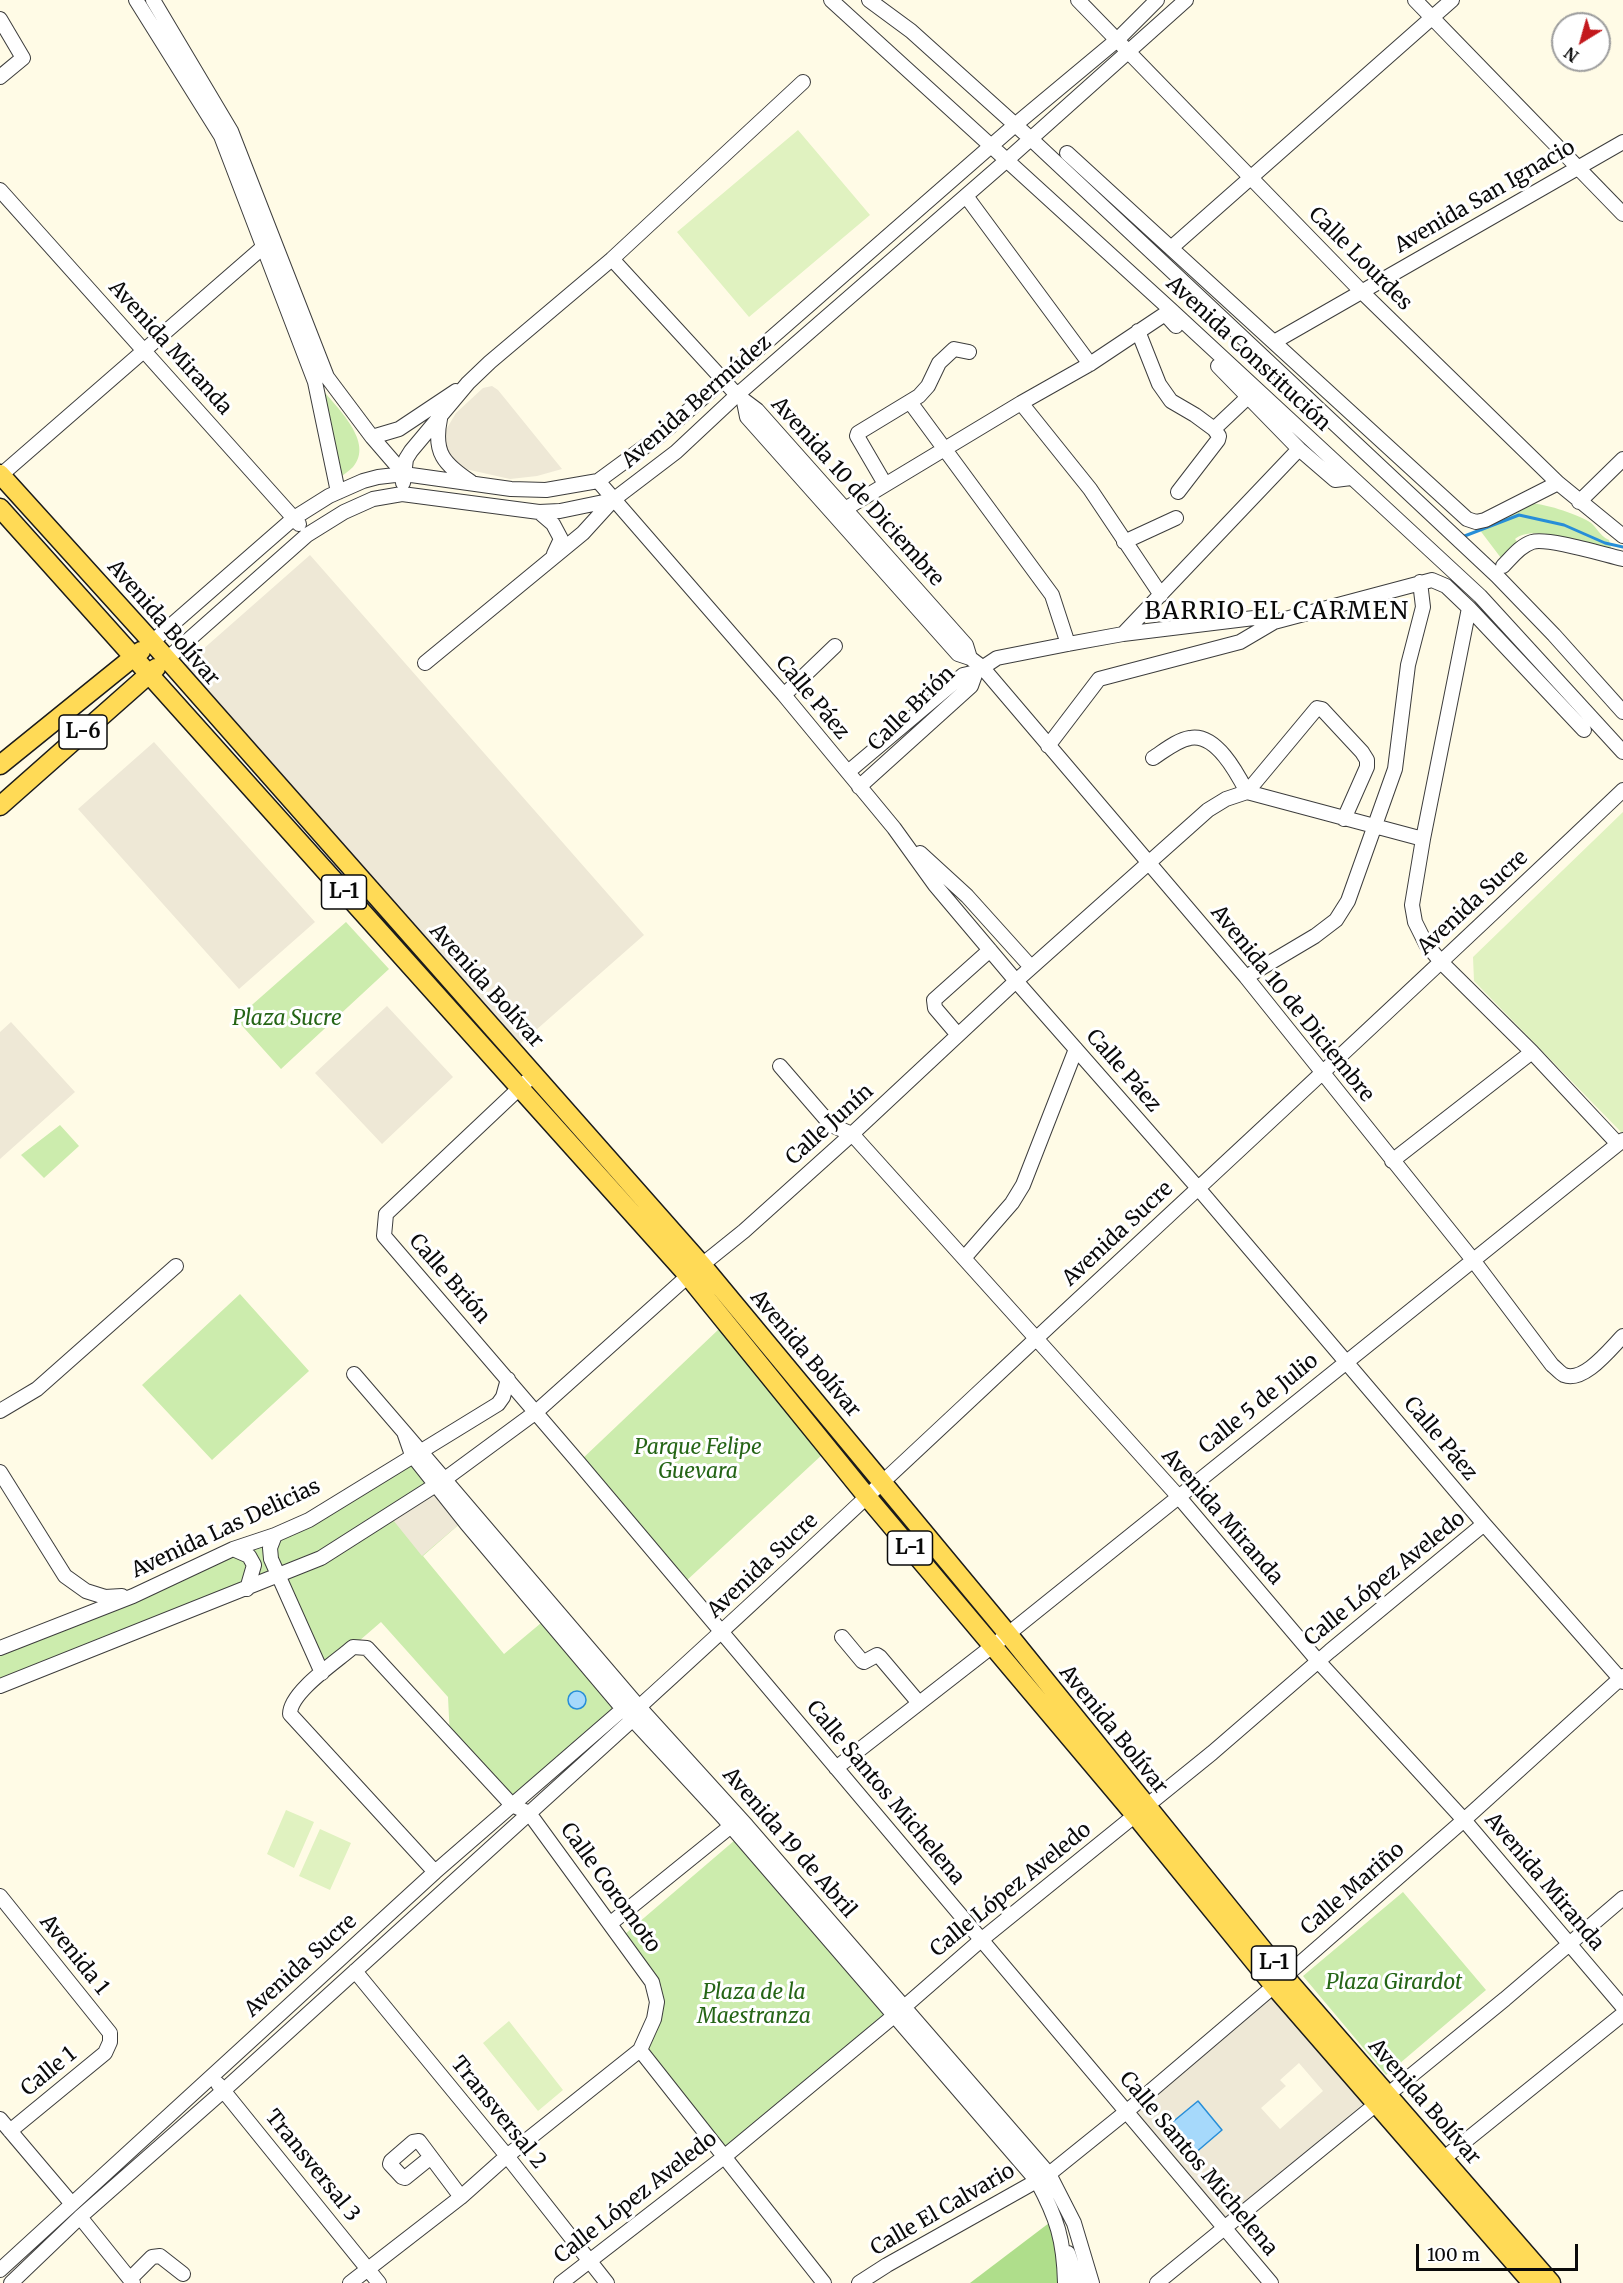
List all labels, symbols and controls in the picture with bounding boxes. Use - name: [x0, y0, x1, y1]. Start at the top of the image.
- north arrow: [1551, 12, 1611, 72]
- text: N: [1560, 43, 1582, 67]
- street label: Avenida San Ignacio: [1390, 135, 1580, 259]
- street label: Calle Lourdes: [1303, 202, 1417, 316]
- street label: Avenida Constitución: [1161, 271, 1335, 437]
- street label: Avenida Miranda: [103, 276, 237, 420]
- street label: Avenida Bermúdez: [617, 330, 777, 474]
- street label: Avenida 10 de Diciembre: [766, 392, 948, 592]
- street label: Avenida Bolívar: [102, 555, 224, 691]
- district label: BARRIO EL CARMEN: [1144, 598, 1410, 626]
- street label: Calle Páez: [770, 651, 854, 745]
- street label: Calle Brión: [863, 662, 961, 756]
- road number: L-6: [59, 715, 107, 749]
- street label: Avenida Sucre: [1413, 845, 1533, 961]
- road number: L-1: [322, 875, 366, 909]
- street label: Avenida 10 de Diciembre: [1205, 901, 1379, 1107]
- street label: Avenida Bolívar: [424, 919, 548, 1053]
- park label: Plaza Sucre: [232, 1006, 342, 1032]
- street label: Calle Páez: [1080, 1025, 1166, 1117]
- street label: Calle Junín: [781, 1079, 879, 1171]
- street label: Avenida Sucre: [1058, 1176, 1178, 1292]
- street label: Calle Brión: [403, 1229, 495, 1329]
- street label: Avenida Bolívar: [745, 1285, 865, 1423]
- street label: Calle 5 de Julio: [1194, 1348, 1324, 1460]
- street label: Calle Páez: [1398, 1392, 1482, 1486]
- park label: Parque Felipe Guevara: [634, 1435, 762, 1485]
- street label: Avenida Miranda: [1156, 1444, 1288, 1590]
- street label: Avenida Las Delicias: [128, 1474, 324, 1584]
- street label: Calle López Aveledo: [1300, 1506, 1470, 1652]
- street label: Avenida Sucre: [703, 1508, 823, 1624]
- road number: L-1: [888, 1531, 932, 1565]
- street label: Avenida Bolívar: [1053, 1661, 1173, 1799]
- street label: Calle Santos Michelena: [801, 1696, 969, 1890]
- street label: Avenida 19 de Abril: [717, 1763, 861, 1923]
- street label: Avenida Miranda: [1479, 1808, 1609, 1956]
- street label: Calle López Aveledo: [926, 1817, 1096, 1963]
- street label: Calle Coromoto: [555, 1818, 665, 1958]
- street label: Calle Mariño: [1296, 1837, 1410, 1941]
- street label: Avenida Sucre: [240, 1909, 362, 2023]
- street label: Avenida 1: [34, 1910, 114, 2000]
- road number: L-1: [1252, 1946, 1296, 1980]
- park label: Plaza Girardot: [1326, 1970, 1462, 1996]
- park label: Plaza de la Maestranza: [697, 1980, 811, 2030]
- street label: Avenida Bolívar: [1363, 2034, 1485, 2170]
- street label: Calle 1: [16, 2042, 82, 2102]
- street label: Transversal 2: [445, 2052, 551, 2174]
- street label: Calle Santos Michelena: [1114, 2067, 1282, 2261]
- street label: Transversal 3: [259, 2105, 365, 2227]
- street label: Calle López Aveledo: [550, 2127, 722, 2269]
- street label: Calle El Calvario: [866, 2159, 1020, 2261]
- scale bar: [1419, 2232, 1581, 2270]
- text: 100 m: [1427, 2243, 1480, 2266]

